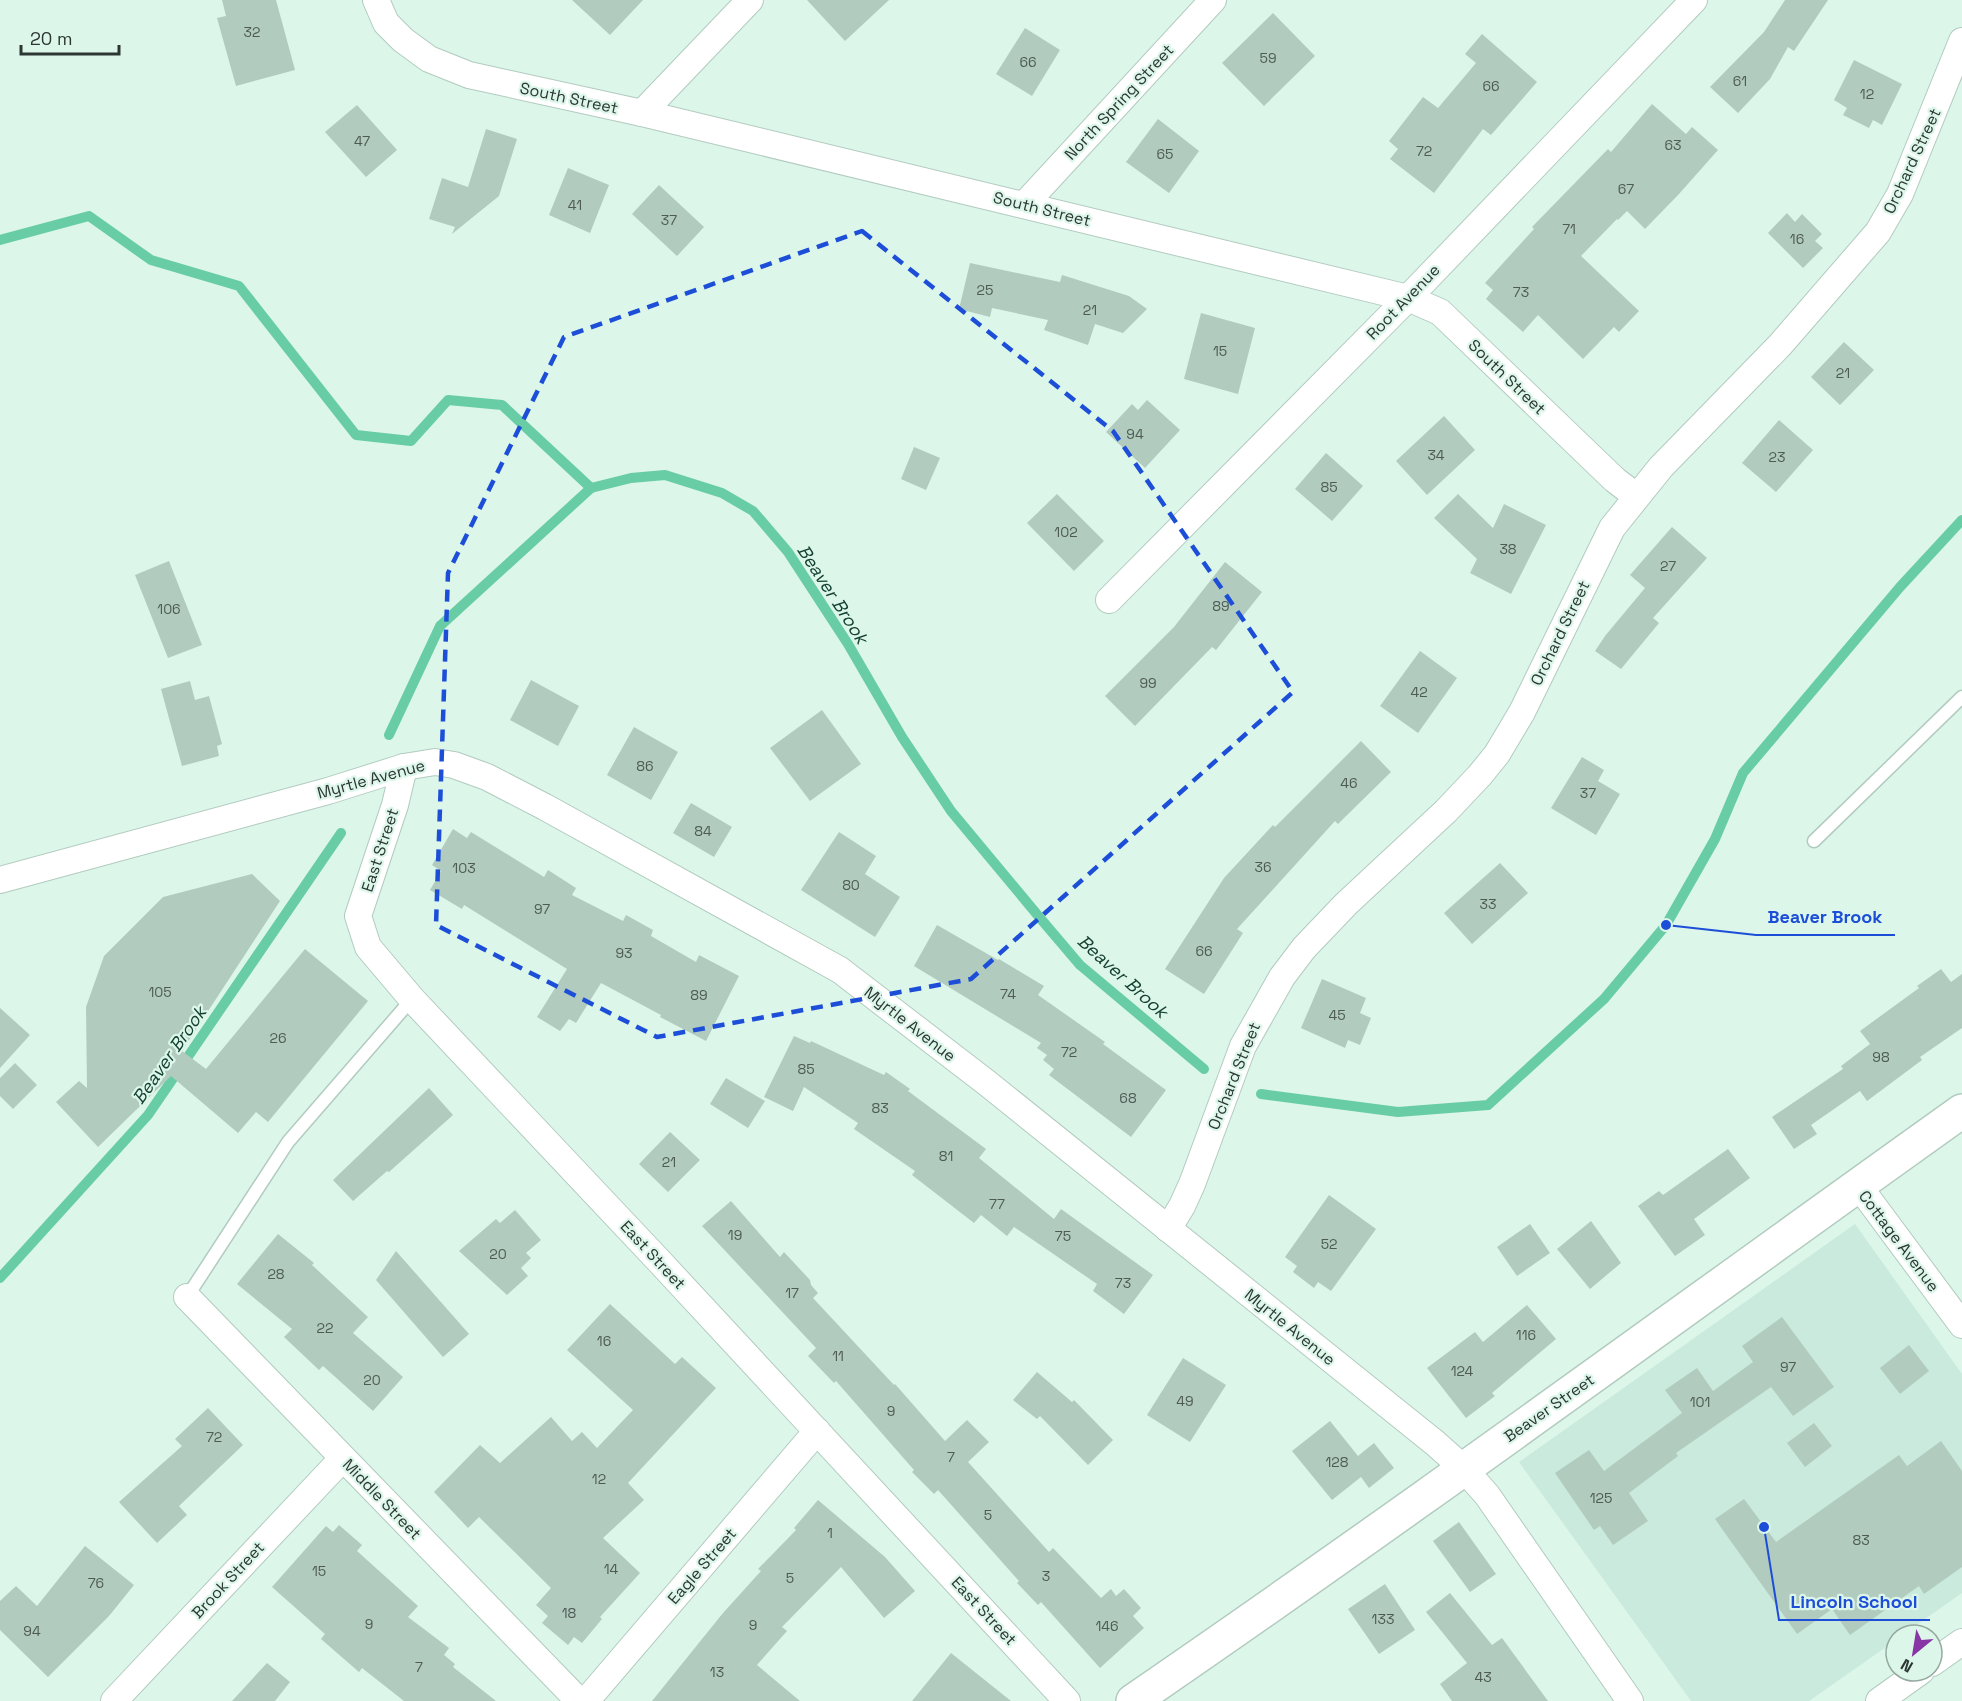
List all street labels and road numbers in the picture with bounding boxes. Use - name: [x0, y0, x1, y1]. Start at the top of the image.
- street label: North Spring Street: [1060, 40, 1178, 164]
- street label: South Street: [518, 77, 620, 119]
- street label: Orchard Street: [1878, 105, 1946, 217]
- street label: South Street: [991, 187, 1093, 231]
- street label: Root Avenue: [1362, 260, 1444, 344]
- street label: South Street: [1464, 335, 1550, 419]
- street label: Orchard Street: [1526, 577, 1594, 689]
- street label: Myrtle Avenue: [315, 755, 427, 803]
- street label: East Street: [357, 805, 403, 895]
- street label: Myrtle Avenue: [860, 982, 960, 1066]
- street label: Orchard Street: [1203, 1019, 1265, 1133]
- street label: Cottage Avenue: [1854, 1186, 1944, 1296]
- street label: East Street: [616, 1216, 690, 1294]
- street label: Myrtle Avenue: [1240, 1284, 1340, 1370]
- street label: Beaver Street: [1500, 1369, 1598, 1447]
- street label: Middle Street: [338, 1454, 426, 1544]
- street label: Eagle Street: [663, 1523, 741, 1609]
- street label: Brook Street: [187, 1537, 269, 1623]
- street label: East Street: [947, 1572, 1021, 1650]

